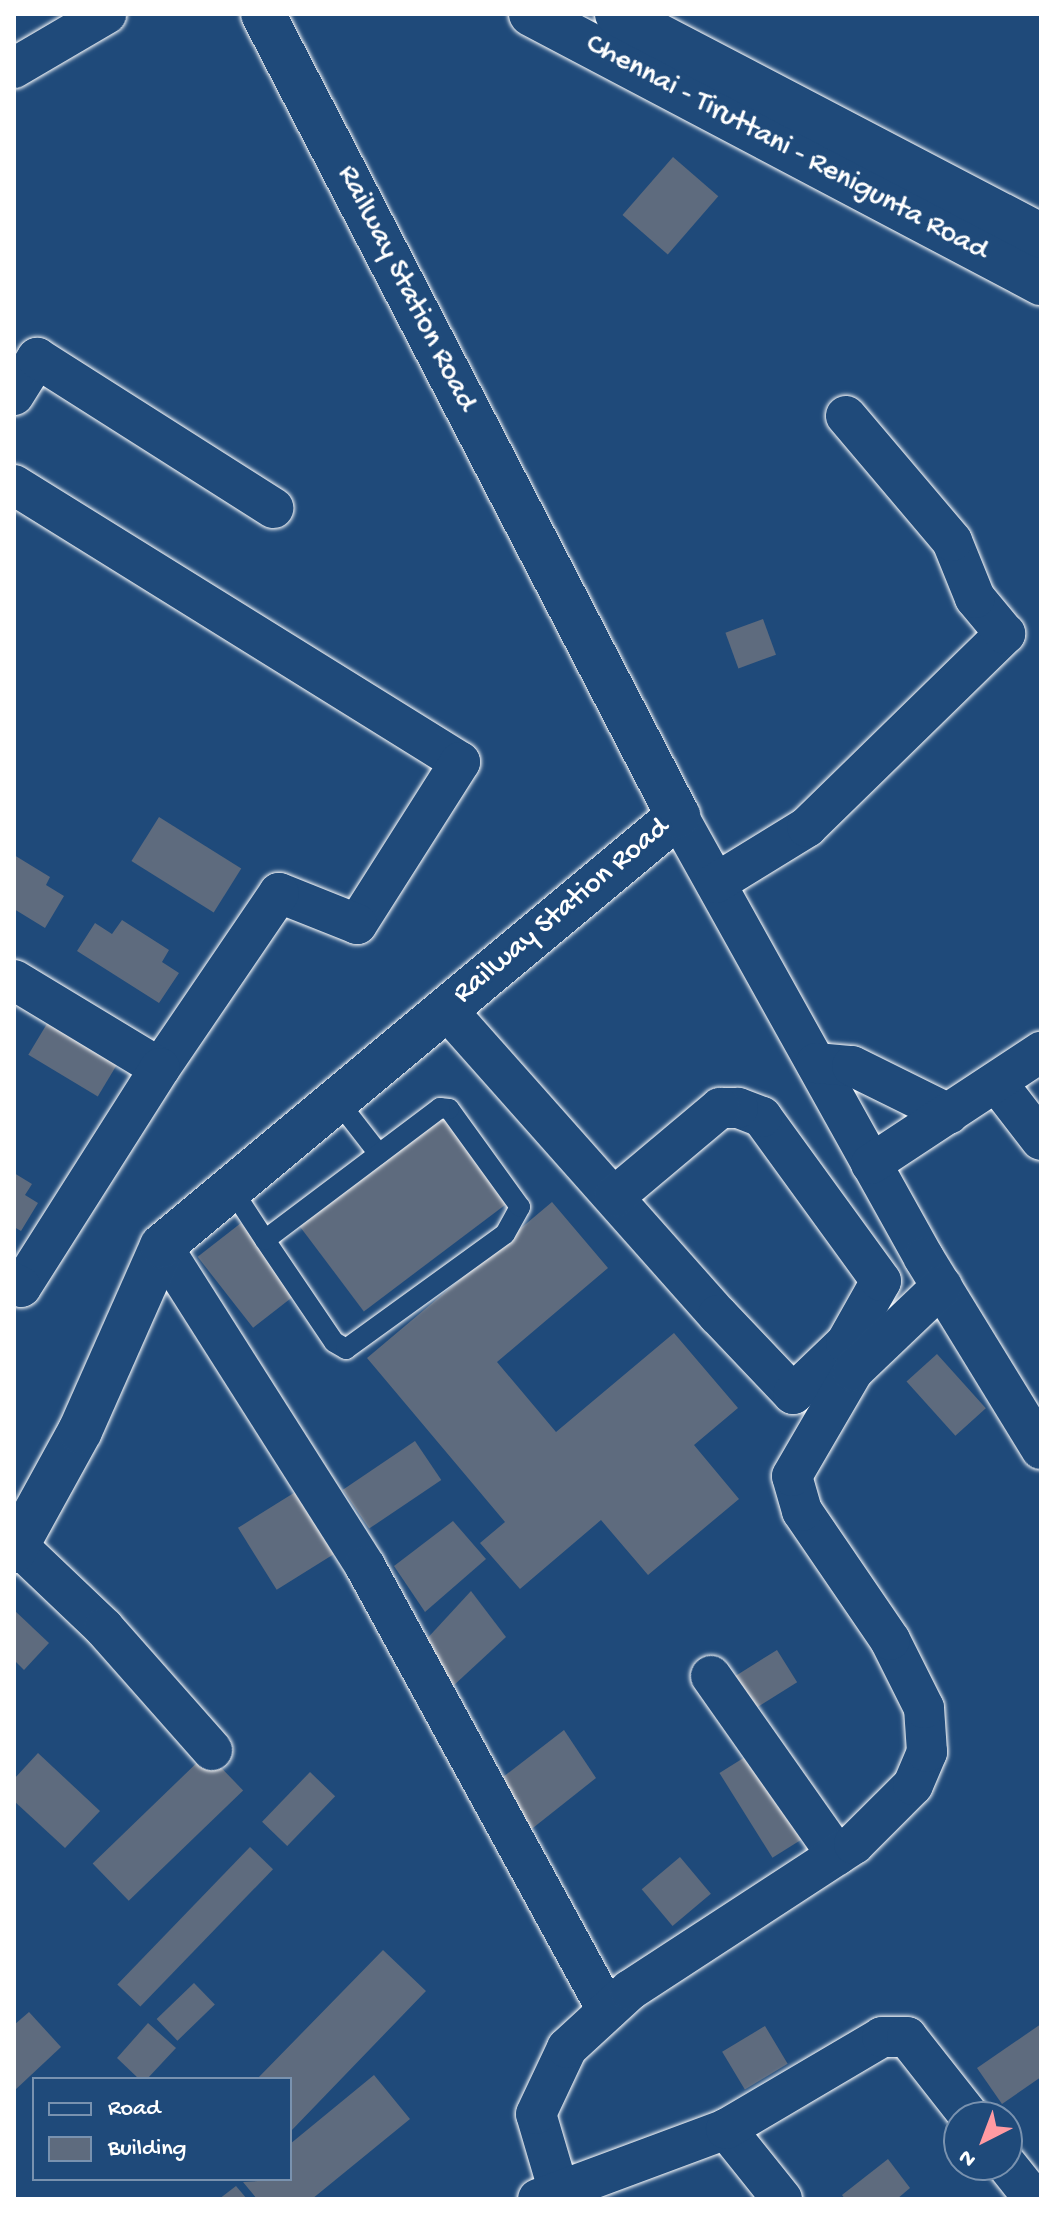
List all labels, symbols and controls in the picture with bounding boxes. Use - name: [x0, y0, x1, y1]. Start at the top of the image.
- street label: Chennai - Tiruttani - Renigunta Road: [579, 27, 993, 271]
- street label: Railway Station Road: [327, 160, 483, 418]
- street label: Railway Station Road: [447, 811, 677, 1013]
- legend: [32, 2077, 292, 2181]
- text: Road: [108, 2095, 160, 2124]
- north arrow: [943, 2101, 1023, 2181]
- text: Building: [108, 2135, 186, 2164]
- text: N: [954, 2143, 982, 2172]

